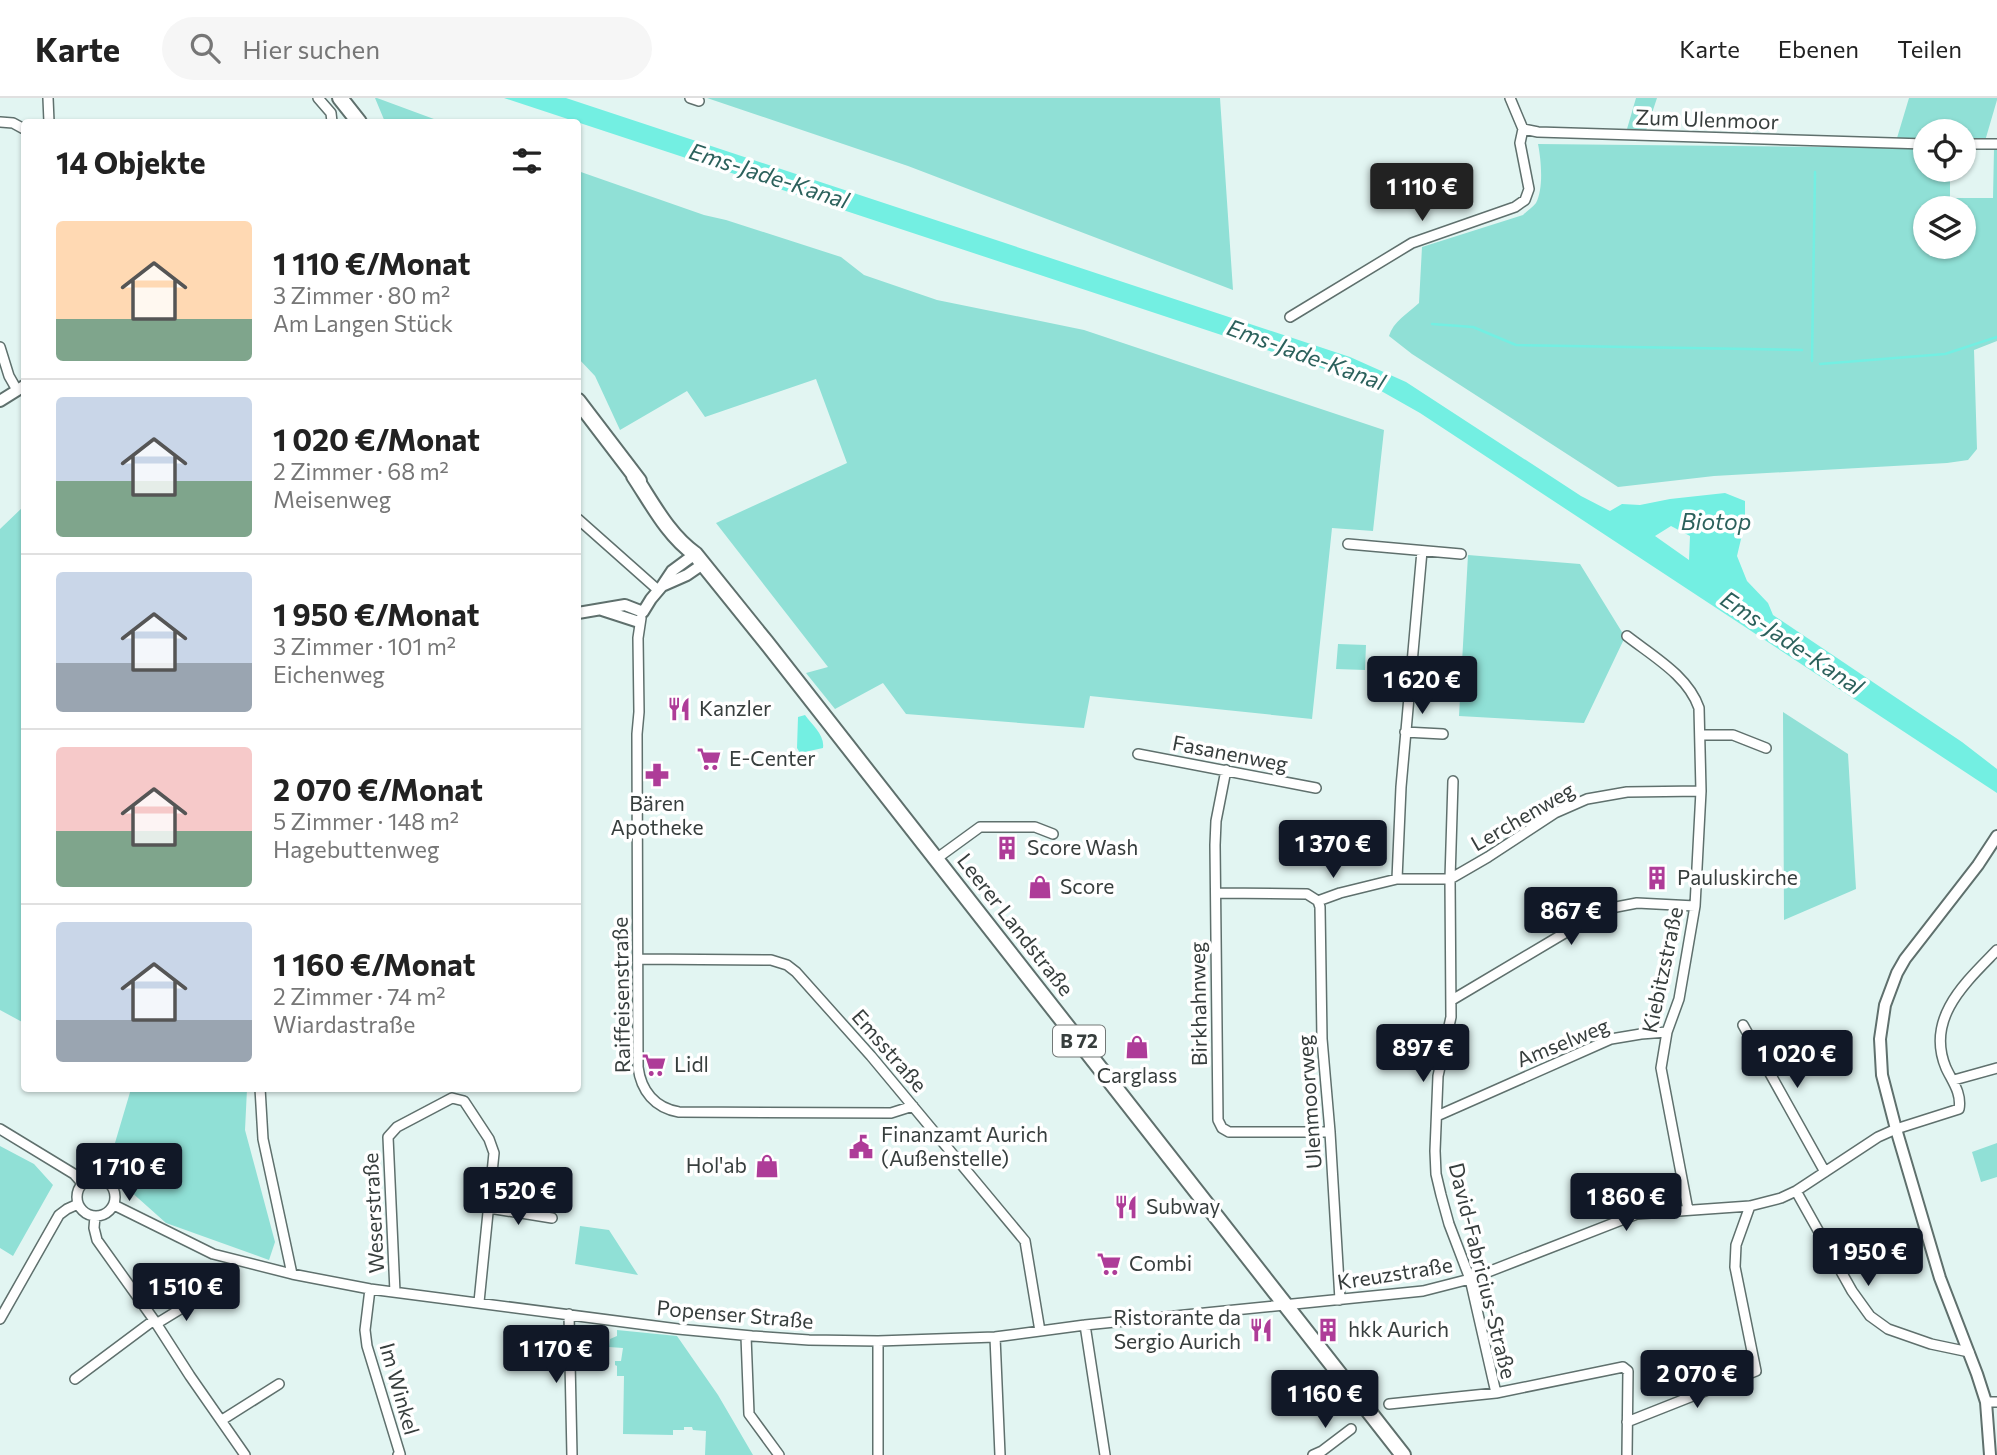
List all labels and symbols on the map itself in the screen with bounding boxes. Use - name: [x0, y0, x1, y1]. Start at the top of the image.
- street label: Zum Ulenmoor: [1635, 103, 1779, 134]
- water label: Ems-Jade-Kanal: [686, 136, 854, 214]
- pin: 1 110 €: [1357, 164, 1487, 223]
- water label: Ems-Jade-Kanal: [1223, 312, 1390, 396]
- water label: Biotop: [1681, 507, 1751, 535]
- water label: Ems-Jade-Kanal: [1716, 584, 1870, 701]
- pin: 1 620 €: [1357, 656, 1487, 716]
- restaurant icon: Kanzler: [665, 695, 693, 723]
- place label: Kanzler: [699, 695, 771, 720]
- street label: Fasanenweg: [1170, 729, 1290, 776]
- supermarket icon: E-Center: [695, 745, 723, 773]
- place label: E-Center: [729, 745, 816, 770]
- pharmacy icon: Bären Apotheke: [643, 761, 671, 789]
- street label: Lerchenweg: [1466, 776, 1578, 855]
- place label: Bären Apotheke: [610, 790, 704, 839]
- pin: 1 370 €: [1268, 820, 1398, 880]
- building icon: Score Wash: [993, 834, 1021, 862]
- place label: Score Wash: [1027, 834, 1138, 859]
- street label: Leerer Landstraße: [953, 848, 1080, 1000]
- building icon: Pauluskirche: [1643, 864, 1671, 892]
- place label: Pauluskirche: [1677, 864, 1798, 889]
- shop icon: Score: [1026, 873, 1054, 901]
- place label: Score: [1060, 873, 1114, 898]
- pin: 867 €: [1522, 888, 1620, 947]
- street label: Kiebitzstraße: [1636, 904, 1687, 1035]
- street label: Raiffeisenstraße: [607, 917, 634, 1073]
- street label: Birkhahnweg: [1184, 942, 1211, 1066]
- street label: Emsstraße: [847, 1004, 933, 1096]
- street label: Amselweg: [1512, 1012, 1612, 1071]
- pin: 897 €: [1374, 1024, 1472, 1084]
- road number: B 72: [1053, 1026, 1105, 1057]
- pin: 1 020 €: [1732, 1030, 1862, 1090]
- shop icon: Carglass: [1123, 1033, 1151, 1061]
- street label: Ulenmoorweg: [1291, 1034, 1326, 1170]
- supermarket icon: Lidl: [640, 1051, 668, 1079]
- place label: Lidl: [674, 1051, 709, 1076]
- place label: Carglass: [1097, 1062, 1177, 1087]
- place label: Finanzamt Aurich (Außenstelle): [881, 1121, 1048, 1170]
- public building icon: Finanzamt Aurich (Außenstelle): [847, 1133, 875, 1161]
- pin: 1 710 €: [64, 1144, 194, 1203]
- street label: Weserstraße: [357, 1152, 388, 1274]
- place label: Hol'ab: [686, 1152, 747, 1177]
- shop icon: Hol'ab: [753, 1152, 781, 1180]
- street label: David-Fabricius-Straße: [1444, 1160, 1522, 1381]
- pin: 1 520 €: [453, 1168, 583, 1227]
- pin: 1 860 €: [1561, 1174, 1691, 1233]
- restaurant icon: Subway: [1112, 1193, 1140, 1221]
- place label: Subway: [1146, 1193, 1221, 1218]
- pin: 1 950 €: [1803, 1228, 1933, 1288]
- supermarket icon: Combi: [1095, 1250, 1123, 1278]
- place label: Combi: [1129, 1250, 1192, 1275]
- street label: Kreuzstraße: [1335, 1251, 1454, 1294]
- pin: 1 510 €: [121, 1264, 251, 1323]
- street label: Popenser Straße: [656, 1294, 815, 1333]
- place label: Ristorante da Sergio Aurich: [1113, 1304, 1241, 1353]
- restaurant icon: Ristorante da Sergio Aurich: [1247, 1316, 1275, 1344]
- building icon: hkk Aurich: [1314, 1316, 1342, 1344]
- place label: hkk Aurich: [1348, 1316, 1449, 1341]
- pin: 1 170 €: [491, 1326, 621, 1385]
- street label: Im Winkel: [375, 1340, 425, 1437]
- pin: 2 070 €: [1632, 1350, 1762, 1410]
- pin: 1 160 €: [1260, 1370, 1390, 1430]

